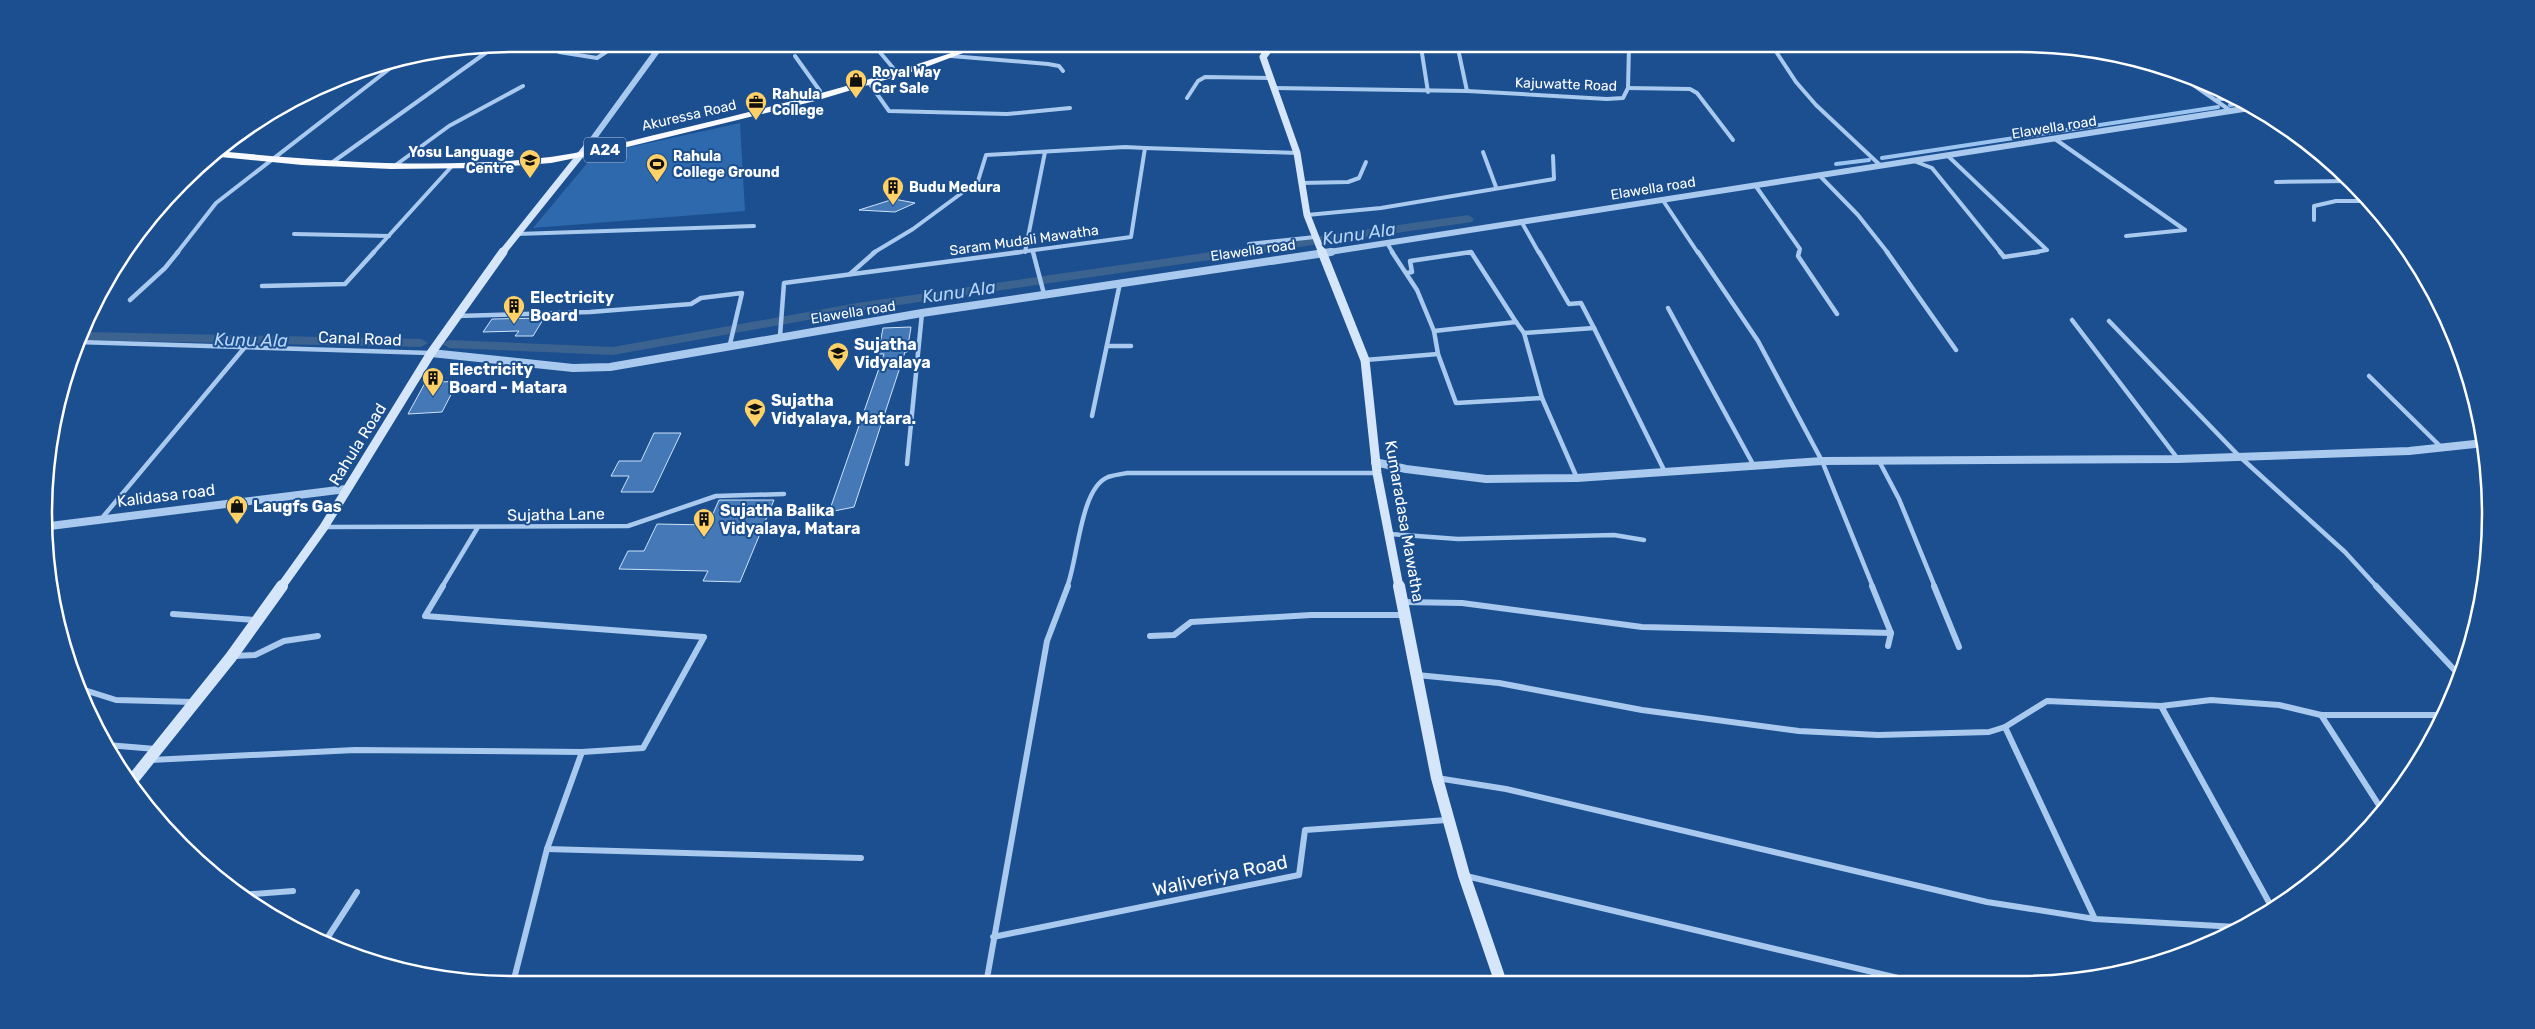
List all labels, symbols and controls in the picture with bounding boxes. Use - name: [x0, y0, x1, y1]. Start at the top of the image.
- place label: Royal Way Car Sale: [872, 64, 941, 97]
- shop icon: Royal Way Car Sale: [844, 68, 868, 99]
- street label: Kajuwatte Road: [1515, 74, 1617, 95]
- place label: Rahula College: [772, 86, 824, 119]
- office icon: Rahula College: [744, 90, 768, 121]
- street label: Akuressa Road: [640, 96, 738, 135]
- street label: Elawella road: [2010, 112, 2098, 143]
- road number: A24: [584, 138, 626, 162]
- place label: Yosu Language Centre: [409, 144, 514, 177]
- school or university icon: Yosu Language Centre: [518, 148, 542, 179]
- place label: Rahula College Ground: [673, 148, 780, 181]
- sports icon: Rahula College Ground: [645, 152, 669, 183]
- street label: Elawella road: [1609, 173, 1697, 204]
- building icon: Budu Medura: [881, 175, 905, 206]
- place label: Budu Medura: [909, 179, 1001, 196]
- water label: Kunu Ala: [1321, 218, 1398, 250]
- street label: Saram Mudali Mawatha: [948, 222, 1100, 259]
- street label: Elawella road: [1209, 236, 1297, 265]
- water label: Kunu Ala: [921, 276, 998, 308]
- place label: Electricity Board: [530, 288, 615, 325]
- building icon: Electricity Board: [502, 294, 526, 325]
- street label: Elawella road: [809, 297, 897, 328]
- water label: Kunu Ala: [214, 328, 289, 352]
- street label: Canal Road: [318, 328, 402, 349]
- place label: Sujatha Vidyalaya: [854, 335, 931, 372]
- school or university icon: Sujatha Vidyalaya: [826, 341, 850, 372]
- place label: Electricity Board - Matara: [449, 360, 567, 397]
- building icon: Electricity Board - Matara: [421, 366, 445, 397]
- place label: Sujatha Vidyalaya, Matara.: [771, 391, 916, 428]
- school or university icon: Sujatha Vidyalaya, Matara.: [743, 397, 767, 428]
- street label: Rahula Road: [325, 400, 390, 489]
- street label: Kumaradasa Mawatha: [1381, 439, 1428, 603]
- street label: Kalidasa road: [116, 480, 216, 511]
- shop icon: Laugfs Gas: [225, 494, 249, 525]
- place label: Laugfs Gas: [253, 497, 342, 516]
- place label: Sujatha Balika Vidyalaya, Matara: [720, 501, 861, 538]
- street label: Sujatha Lane: [507, 504, 605, 525]
- building icon: Sujatha Balika Vidyalaya, Matara: [692, 507, 716, 538]
- street label: Waliveriya Road: [1150, 850, 1290, 901]

